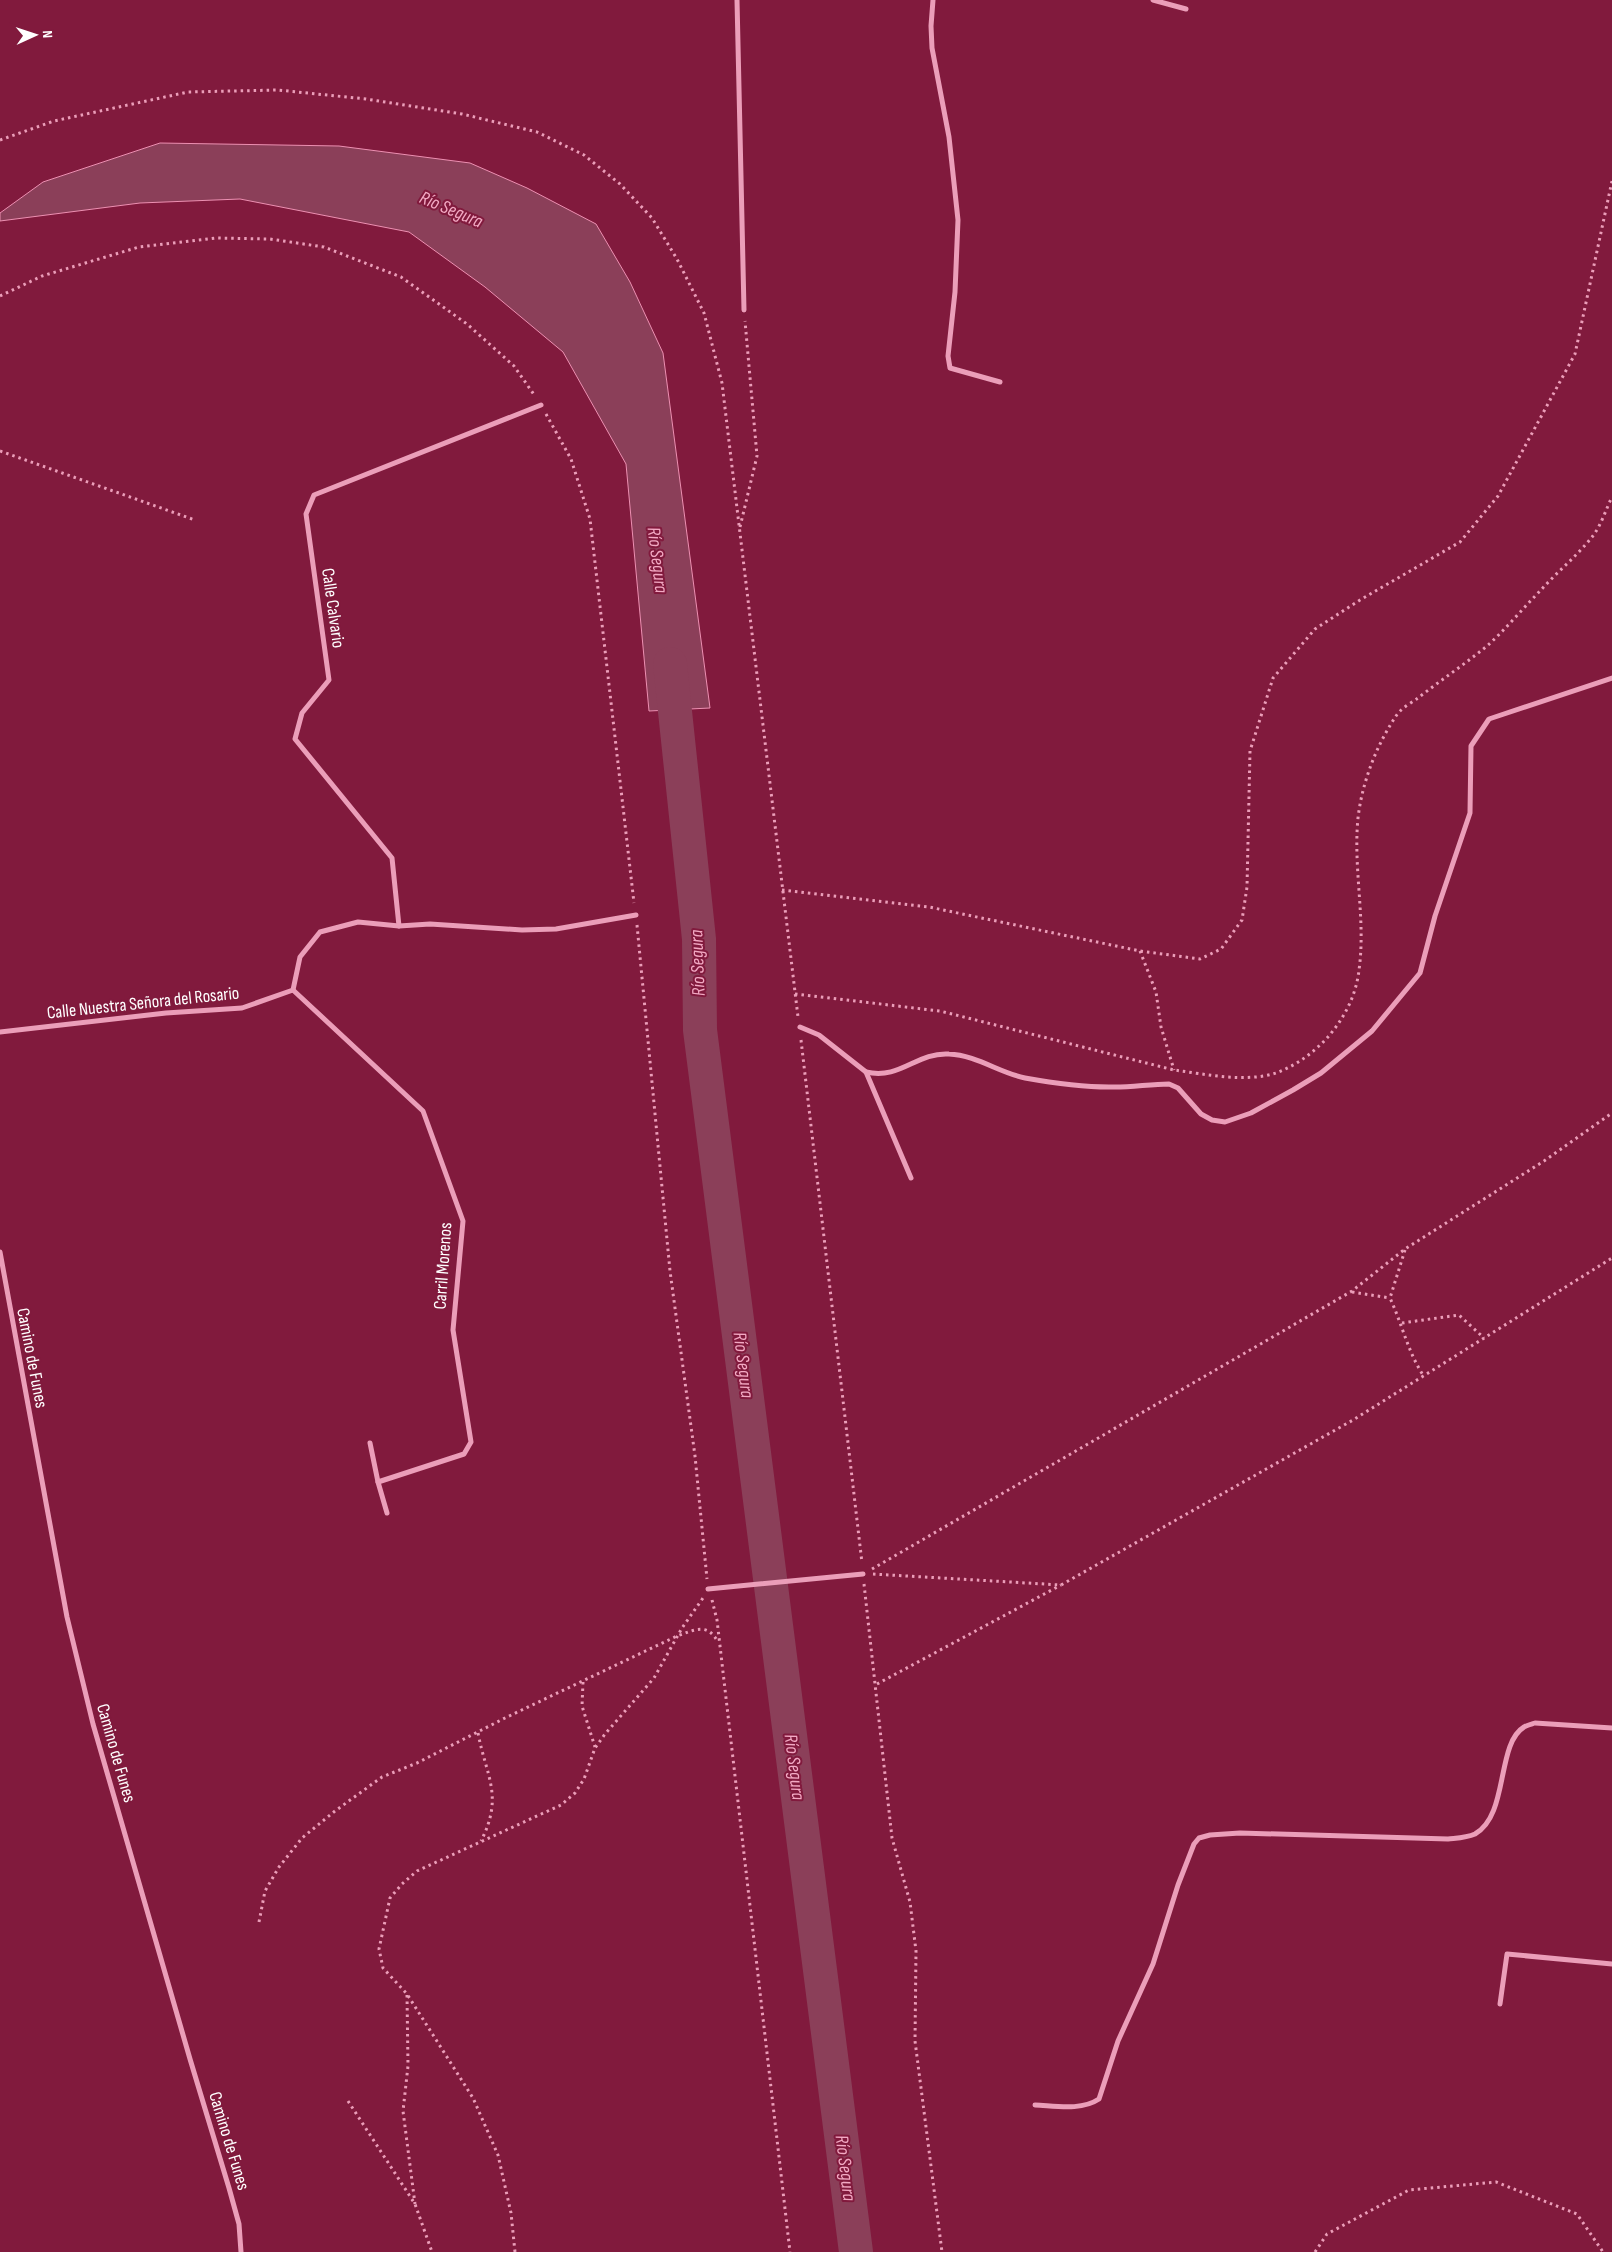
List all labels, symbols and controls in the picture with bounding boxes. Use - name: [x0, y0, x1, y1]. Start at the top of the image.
- north arrow: [10, 10, 60, 60]
- text: N: [39, 30, 56, 39]
- water label: Río Segura: [416, 186, 486, 234]
- water label: Río Segura: [642, 526, 672, 595]
- street label: Calle Calvario: [317, 567, 349, 649]
- water label: Río Segura: [685, 929, 711, 997]
- street label: Calle Nuestra Señora del Rosario: [46, 982, 240, 1024]
- street label: Carril Morenos: [429, 1222, 457, 1310]
- street label: Camino de Funes: [12, 1306, 52, 1410]
- water label: Río Segura: [728, 1331, 758, 1400]
- street label: Camino de Funes: [92, 1701, 140, 1805]
- water label: Río Segura: [779, 1733, 809, 1802]
- street label: Camino de Funes: [204, 2089, 254, 2193]
- water label: Río Segura: [830, 2134, 860, 2203]

